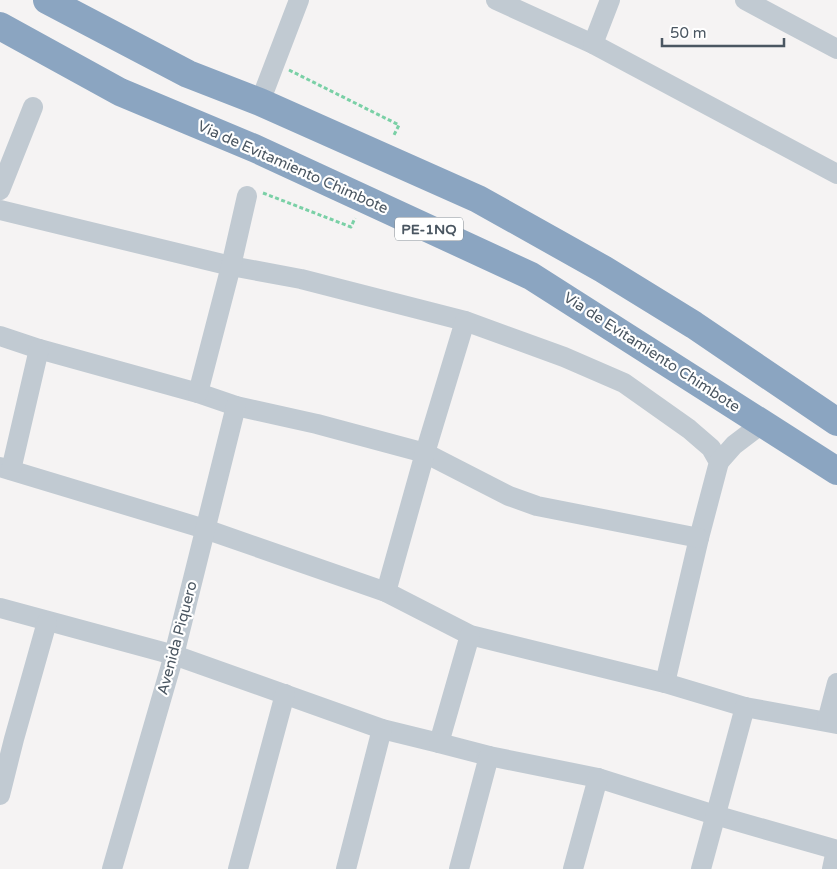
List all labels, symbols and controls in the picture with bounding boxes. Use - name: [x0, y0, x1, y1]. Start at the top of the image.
- scale bar: [662, 15, 784, 47]
- text: 50 m: [670, 24, 707, 42]
- street label: Via de Evitamiento Chimbote: [195, 117, 391, 217]
- road number: PE-1NQ: [395, 218, 463, 240]
- street label: Via de Evitamiento Chimbote: [560, 288, 744, 416]
- street label: Avenida Piquero: [153, 579, 201, 697]

